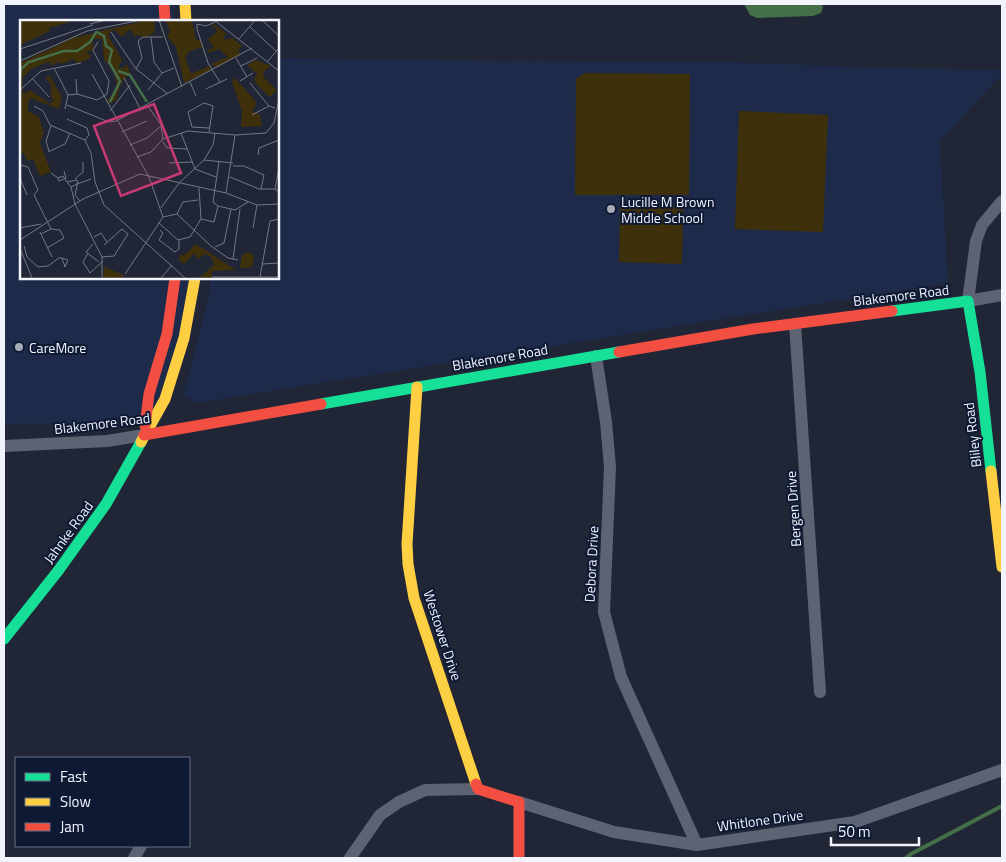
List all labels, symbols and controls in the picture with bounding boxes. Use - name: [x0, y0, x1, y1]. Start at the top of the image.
- inset map: [20, 20, 279, 279]
- place label: Lucille M Brown Middle School: [621, 191, 715, 228]
- marker: Lucille M Brown Middle School: [605, 203, 617, 215]
- street label: Blakemore Road: [852, 279, 950, 311]
- place label: CareMore: [29, 337, 86, 358]
- street label: Blakemore Road: [451, 338, 549, 376]
- marker: CareMore: [13, 341, 25, 353]
- street label: Bliley Road: [958, 401, 986, 469]
- street label: Blakemore Road: [53, 407, 151, 439]
- street label: Bergen Drive: [780, 470, 806, 548]
- street label: Jahnke Road: [38, 496, 98, 568]
- street label: Debora Drive: [579, 525, 603, 603]
- street label: Westower Drive: [418, 587, 468, 683]
- legend: [15, 757, 190, 847]
- text: Fast: [60, 765, 88, 788]
- text: Slow: [60, 790, 91, 813]
- street label: Whitlone Drive: [716, 804, 804, 836]
- scale bar: [831, 814, 918, 846]
- text: Jam: [60, 815, 84, 838]
- text: 50 m: [838, 820, 871, 843]

